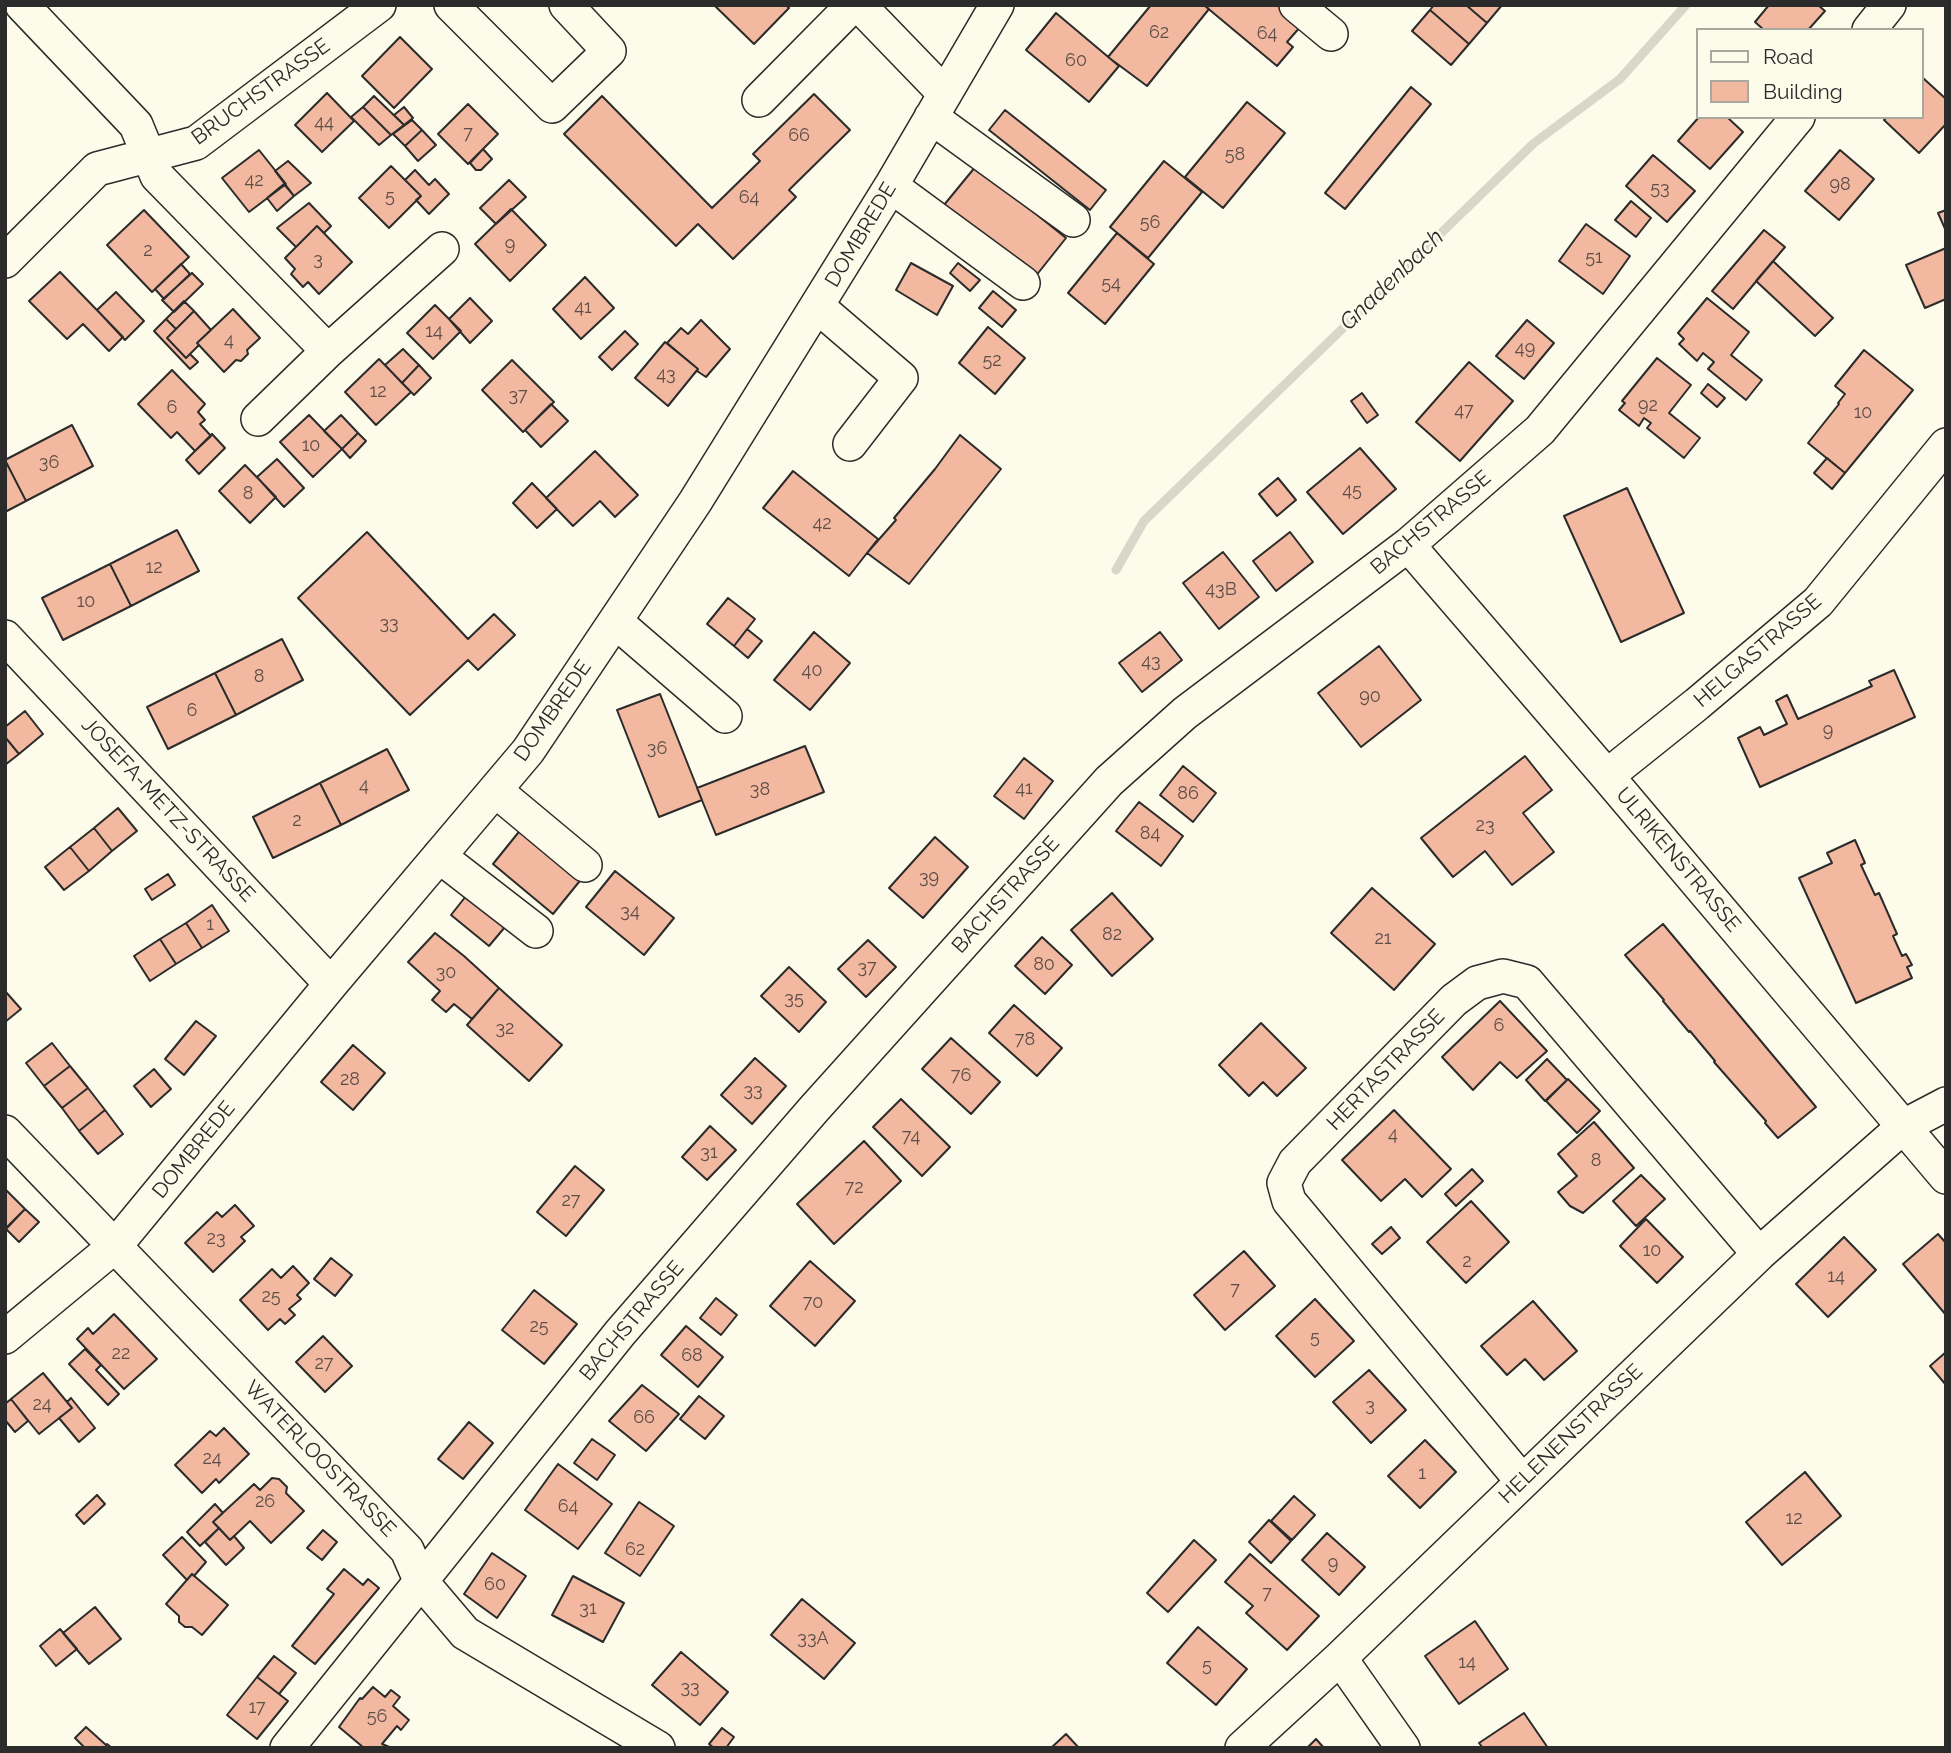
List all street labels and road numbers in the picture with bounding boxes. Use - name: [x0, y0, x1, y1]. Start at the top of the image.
- street label: BRUCHSTRASSE: [187, 33, 335, 151]
- street label: DOMBREDE: [820, 178, 902, 292]
- street label: BACHSTRASSE: [1366, 466, 1496, 580]
- street label: HELGASTRASSE: [1689, 589, 1827, 713]
- street label: DOMBREDE: [509, 656, 597, 766]
- street label: JOSEFA-METZ-STRASSE: [76, 713, 260, 907]
- street label: ULRIKENSTRASSE: [1610, 783, 1746, 937]
- street label: BACHSTRASSE: [947, 831, 1065, 959]
- street label: HERTASTRASSE: [1322, 1004, 1450, 1136]
- street label: DOMBREDE: [147, 1096, 241, 1204]
- street label: BACHSTRASSE: [575, 1256, 689, 1386]
- street label: HELENENSTRASSE: [1494, 1359, 1648, 1509]
- street label: WATERLOOSTRASSE: [239, 1376, 401, 1542]

